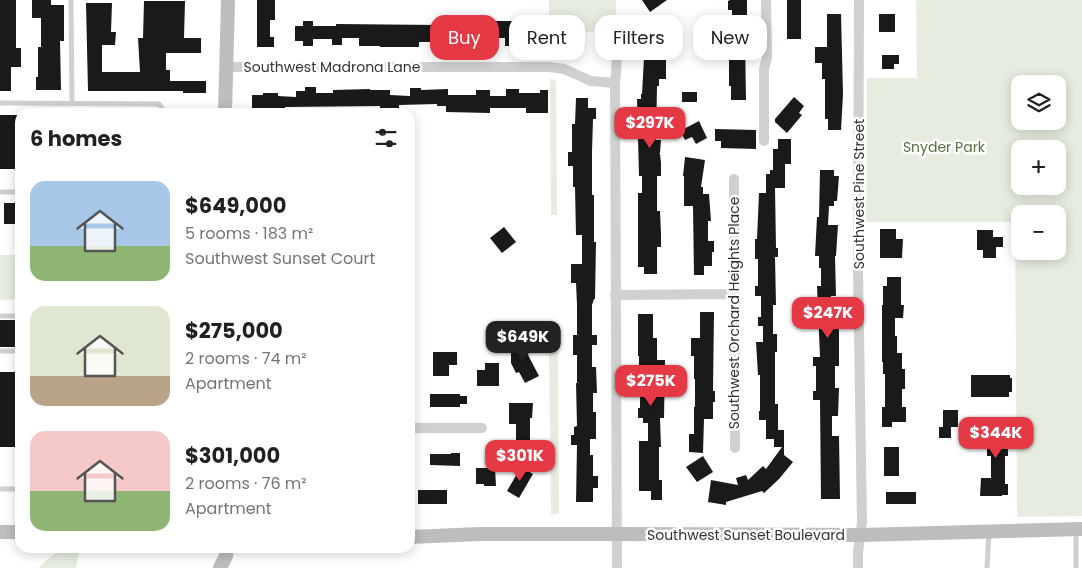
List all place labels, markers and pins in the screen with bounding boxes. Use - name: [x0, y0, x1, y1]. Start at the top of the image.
- pin: $297K: [615, 106, 685, 149]
- pin: $247K: [793, 296, 863, 339]
- pin: $649K: [488, 320, 558, 363]
- pin: $275K: [616, 364, 686, 407]
- pin: $344K: [961, 416, 1031, 459]
- pin: $301K: [485, 440, 555, 482]

